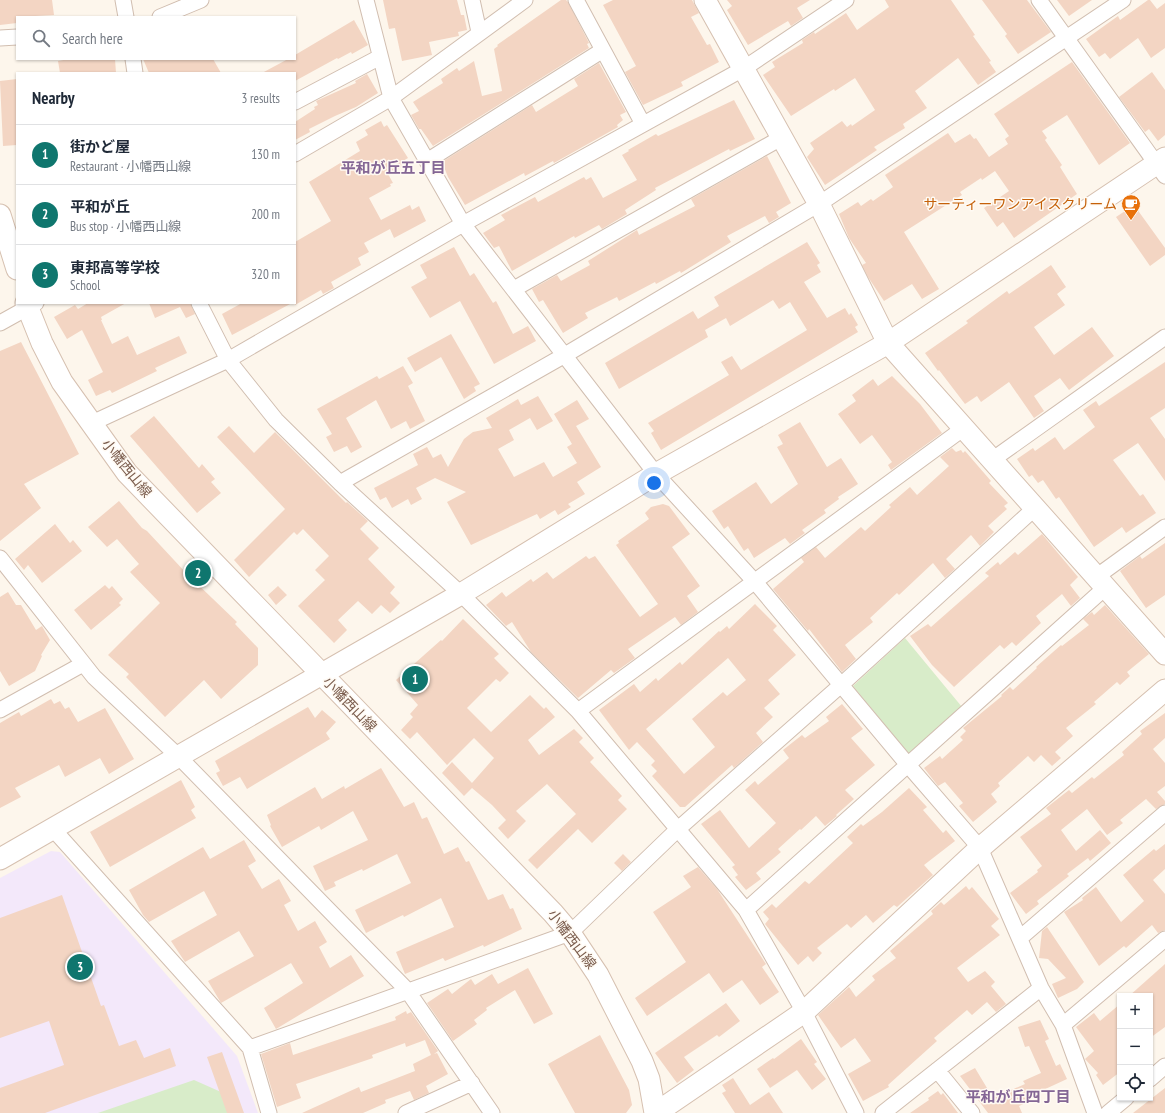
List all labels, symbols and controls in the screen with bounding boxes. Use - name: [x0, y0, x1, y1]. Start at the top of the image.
- search box: [16, 16, 296, 60]
- icon: search: [30, 27, 52, 49]
- text: Search here: [62, 29, 123, 48]
- text: Nearby: [32, 87, 75, 109]
- text: 3 results: [241, 90, 280, 107]
- text: 街かど屋: [70, 137, 130, 156]
- text: 1: [42, 146, 48, 163]
- text: 130 m: [251, 146, 280, 163]
- text: Restaurant · 小幡西山線: [70, 158, 191, 175]
- district label: 平和が丘五丁目: [340, 158, 446, 177]
- cafe icon: サーティーワンアイスクリーム: [1120, 193, 1142, 221]
- place label: サーティーワンアイスクリーム: [923, 195, 1117, 213]
- text: 平和が丘: [70, 197, 130, 216]
- text: 2: [42, 206, 48, 223]
- text: 200 m: [251, 206, 280, 223]
- text: Bus stop · 小幡西山線: [70, 218, 181, 235]
- text: 東邦高等学校: [70, 258, 160, 277]
- text: 3: [42, 266, 48, 283]
- text: 320 m: [251, 266, 280, 283]
- text: School: [70, 277, 100, 294]
- street label: 小幡西山線: [98, 435, 156, 501]
- your location: [644, 473, 664, 493]
- pin: 2: [185, 558, 211, 588]
- pin: 1: [402, 664, 428, 694]
- street label: 小幡西山線: [319, 673, 381, 735]
- street label: 小幡西山線: [544, 906, 600, 972]
- pin: 3: [67, 952, 93, 982]
- map controls: [1117, 993, 1153, 1101]
- button: +: [1117, 993, 1153, 1029]
- button: −: [1117, 1029, 1153, 1065]
- button: locate: [1117, 1065, 1153, 1101]
- district label: 平和が丘四丁目: [965, 1087, 1071, 1106]

